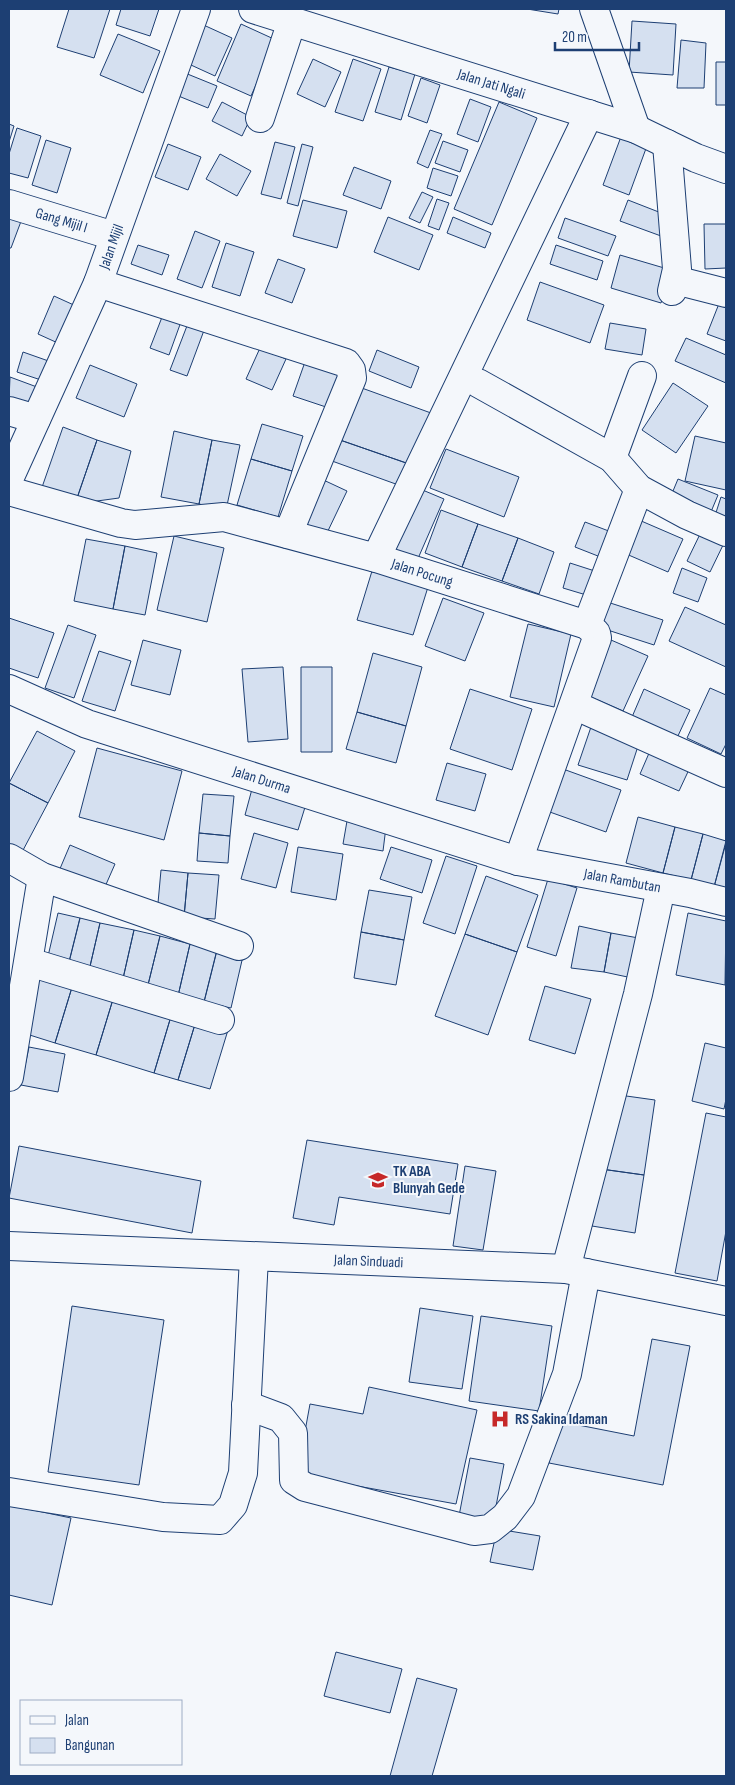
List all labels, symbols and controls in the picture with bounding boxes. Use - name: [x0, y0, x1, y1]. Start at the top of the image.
- scale bar: [555, 20, 639, 52]
- text: 20 m: [562, 28, 587, 47]
- street label: Jalan Jati Ngali: [454, 64, 528, 103]
- street label: Gang Mijil I: [33, 203, 90, 237]
- street label: Jalan Mijil: [94, 222, 128, 272]
- street label: Jalan Pocung: [388, 554, 455, 591]
- street label: Jalan Durma: [230, 761, 293, 798]
- street label: Jalan Rambutan: [582, 864, 662, 897]
- place label: TK ABA Blunyah Gede: [393, 1162, 465, 1198]
- school or university icon: TK ABA Blunyah Gede: [367, 1169, 389, 1191]
- street label: Jalan Sinduadi: [333, 1250, 404, 1272]
- hospital icon: RS Sakina Idaman: [489, 1408, 511, 1430]
- place label: RS Sakina Idaman: [515, 1410, 608, 1429]
- legend: [20, 1700, 182, 1765]
- text: Jalan: [64, 1711, 89, 1730]
- text: Bangunan: [65, 1736, 115, 1755]

